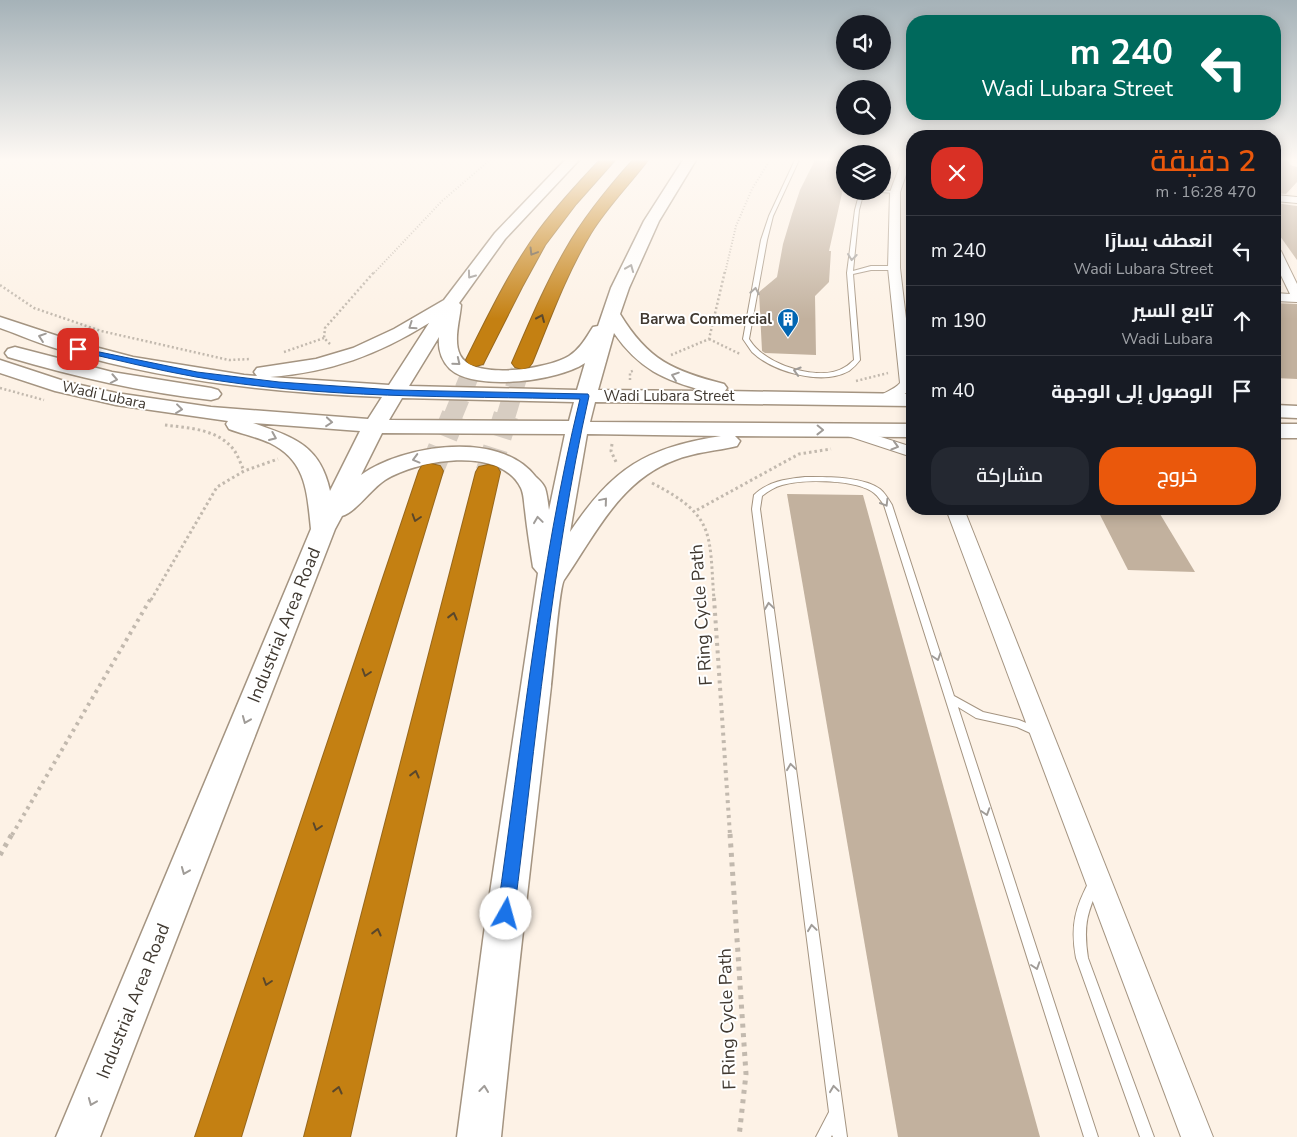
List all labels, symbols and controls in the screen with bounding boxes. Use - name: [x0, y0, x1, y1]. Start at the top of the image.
- map controls: [836, 15, 891, 200]
- button: sound: [836, 15, 891, 70]
- text: 240 m: [1070, 29, 1173, 76]
- icon: left: [1191, 35, 1256, 100]
- text: Wadi Lubara Street: [981, 74, 1173, 104]
- button: search: [836, 80, 891, 135]
- text: 2 دقيقة: [1150, 141, 1256, 182]
- button: layers: [836, 145, 891, 200]
- button: close: [931, 147, 983, 199]
- text: 470 m · 16:28: [1155, 181, 1256, 203]
- text: انعطف يسارًا: [1104, 228, 1213, 254]
- icon: left: [1228, 237, 1256, 265]
- text: 240 m: [931, 238, 986, 264]
- one-way arrow: [530, 247, 540, 256]
- one-way arrow: [847, 253, 858, 261]
- text: Wadi Lubara Street: [1073, 258, 1213, 280]
- one-way arrow: [624, 264, 634, 272]
- one-way arrow: [468, 269, 477, 279]
- one-way arrow: [749, 287, 759, 296]
- text: تابع السير: [1132, 298, 1213, 324]
- building icon: Barwa Commercial: [776, 307, 800, 338]
- icon: ahead: [1228, 307, 1256, 335]
- text: 190 m: [931, 308, 986, 334]
- place label: Barwa Commercial: [640, 309, 772, 329]
- one-way arrow: [535, 314, 546, 323]
- one-way arrow: [409, 320, 418, 329]
- pin: [57, 328, 99, 370]
- text: Wadi Lubara: [1121, 328, 1213, 350]
- one-way arrow: [38, 333, 46, 343]
- icon: arrive: [64, 335, 92, 363]
- one-way arrow: [452, 356, 461, 365]
- one-way arrow: [793, 366, 802, 376]
- one-way arrow: [672, 371, 680, 381]
- one-way arrow: [110, 373, 119, 384]
- street label: Wadi Lubara: [60, 376, 148, 414]
- icon: arrive: [1228, 377, 1256, 405]
- text: 40 m: [931, 378, 975, 404]
- text: الوصول إلى الوجهة: [1051, 379, 1213, 405]
- street label: Wadi Lubara Street: [604, 386, 735, 406]
- one-way arrow: [175, 403, 183, 414]
- one-way arrow: [326, 417, 334, 428]
- one-way arrow: [816, 425, 824, 435]
- one-way arrow: [268, 431, 276, 441]
- one-way arrow: [891, 440, 899, 450]
- button: مشاركة: [931, 447, 1089, 505]
- button: خروج: [1099, 447, 1256, 505]
- one-way arrow: [413, 453, 421, 463]
- one-way arrow: [599, 498, 607, 507]
- one-way arrow: [879, 498, 889, 507]
- one-way arrow: [412, 513, 422, 522]
- one-way arrow: [533, 516, 544, 524]
- street label: F Ring Cycle Path: [684, 543, 718, 687]
- street label: Industrial Area Road: [242, 544, 326, 706]
- one-way arrow: [764, 601, 775, 609]
- one-way arrow: [447, 611, 458, 620]
- one-way arrow: [931, 652, 941, 661]
- one-way arrow: [362, 668, 372, 676]
- one-way arrow: [242, 715, 252, 724]
- one-way arrow: [786, 762, 796, 771]
- one-way arrow: [409, 769, 420, 778]
- one-way arrow: [981, 807, 991, 815]
- one-way arrow: [312, 823, 322, 831]
- one-way arrow: [181, 866, 191, 874]
- position arrow: [479, 887, 531, 939]
- street label: Industrial Area Road: [91, 920, 175, 1082]
- one-way arrow: [808, 923, 818, 932]
- one-way arrow: [371, 927, 382, 936]
- street label: F Ring Cycle Path: [713, 948, 741, 1090]
- one-way arrow: [1030, 962, 1040, 970]
- one-way arrow: [263, 978, 273, 986]
- one-way arrow: [478, 1084, 489, 1092]
- one-way arrow: [829, 1084, 840, 1092]
- one-way arrow: [332, 1085, 343, 1094]
- one-way arrow: [87, 1097, 98, 1106]

